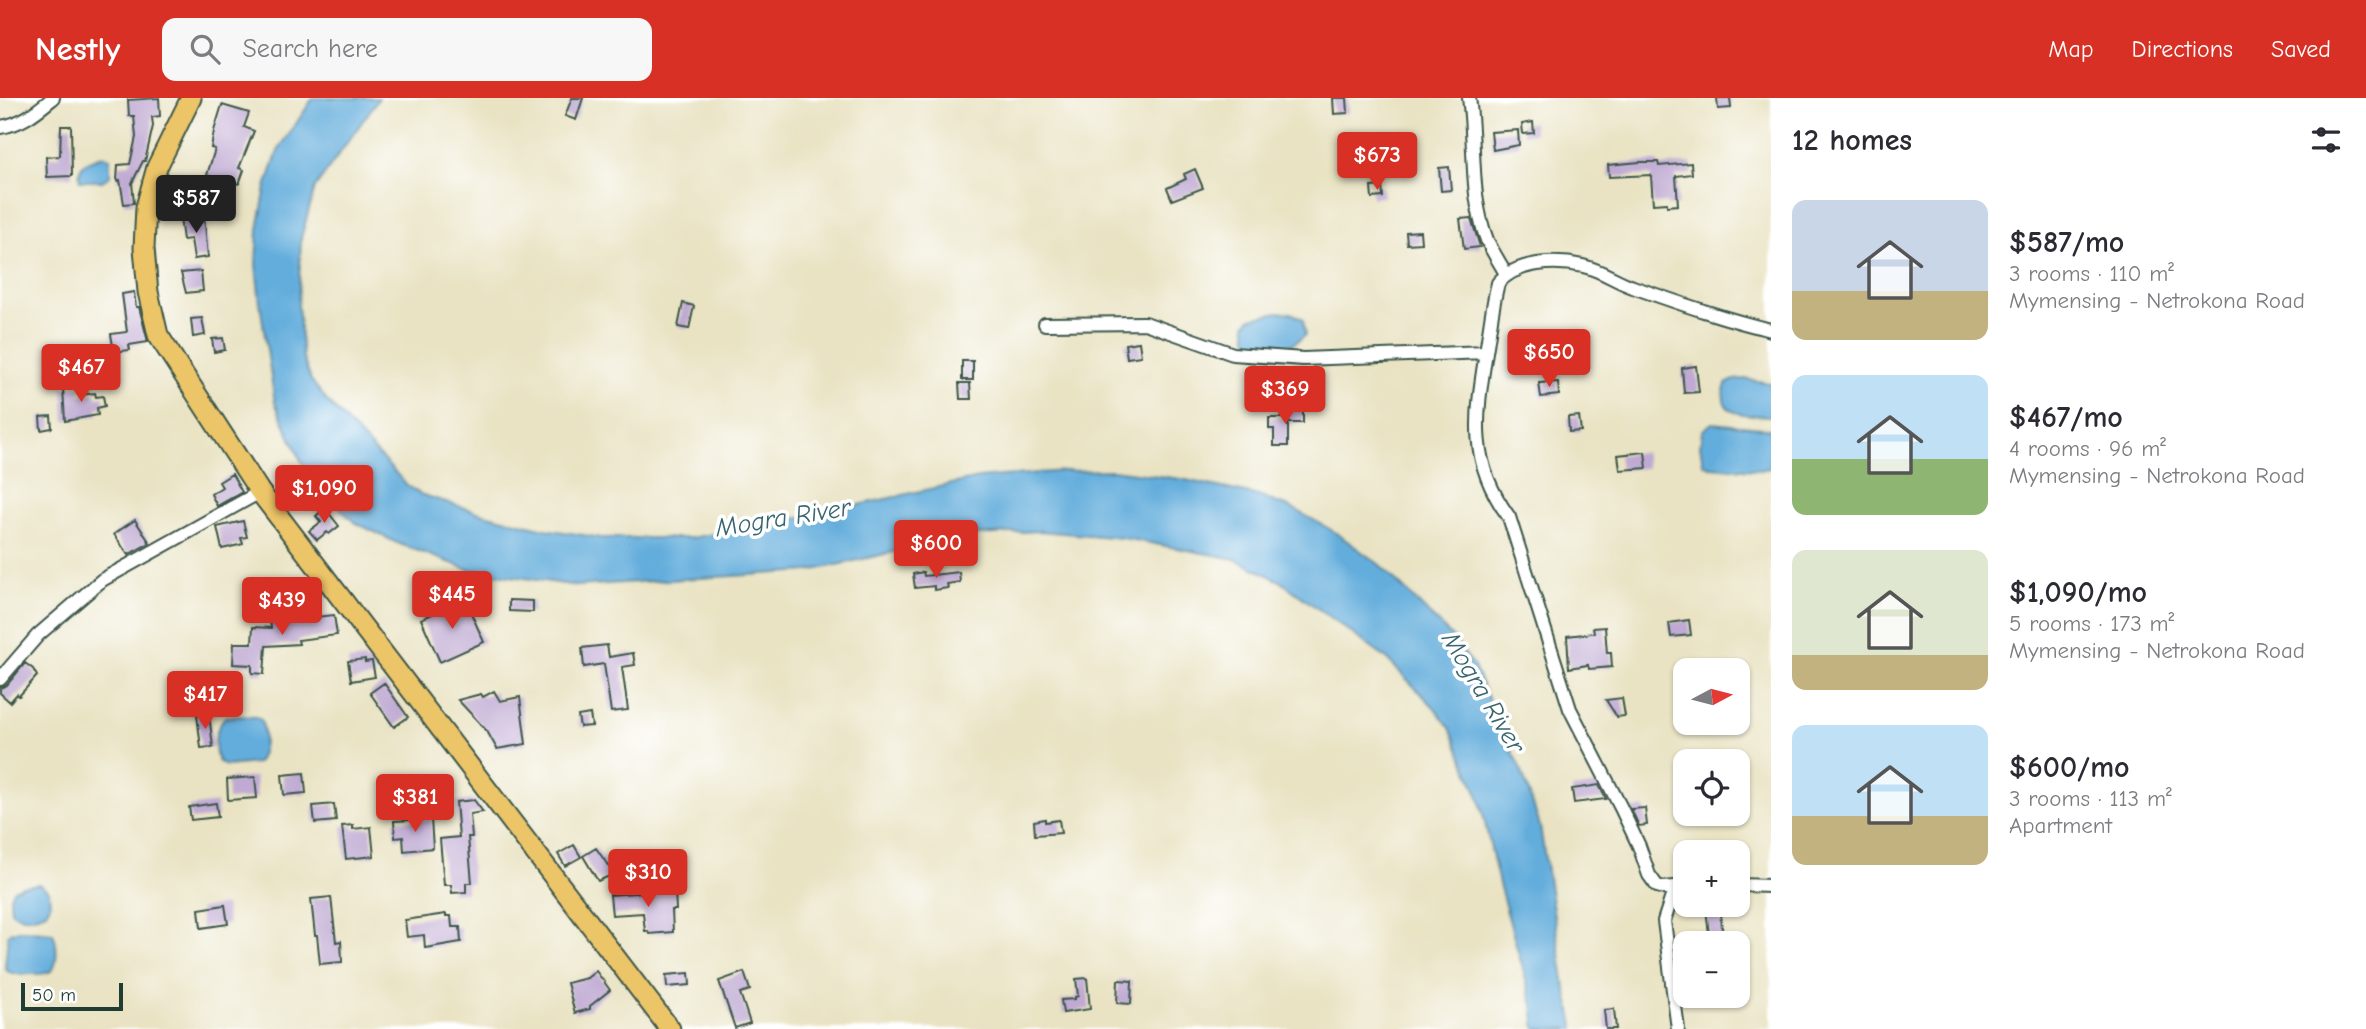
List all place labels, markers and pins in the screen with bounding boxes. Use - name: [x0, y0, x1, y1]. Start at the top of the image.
- pin: $673: [1336, 132, 1418, 192]
- pin: $587: [155, 176, 237, 235]
- pin: $650: [1508, 330, 1590, 389]
- pin: $467: [40, 344, 122, 404]
- pin: $369: [1244, 366, 1326, 426]
- pin: $1,090: [267, 466, 381, 525]
- pin: $600: [895, 520, 977, 580]
- pin: $445: [411, 572, 493, 631]
- pin: $439: [241, 578, 323, 637]
- pin: $417: [164, 672, 246, 731]
- pin: $381: [374, 774, 456, 834]
- pin: $310: [607, 850, 689, 909]

